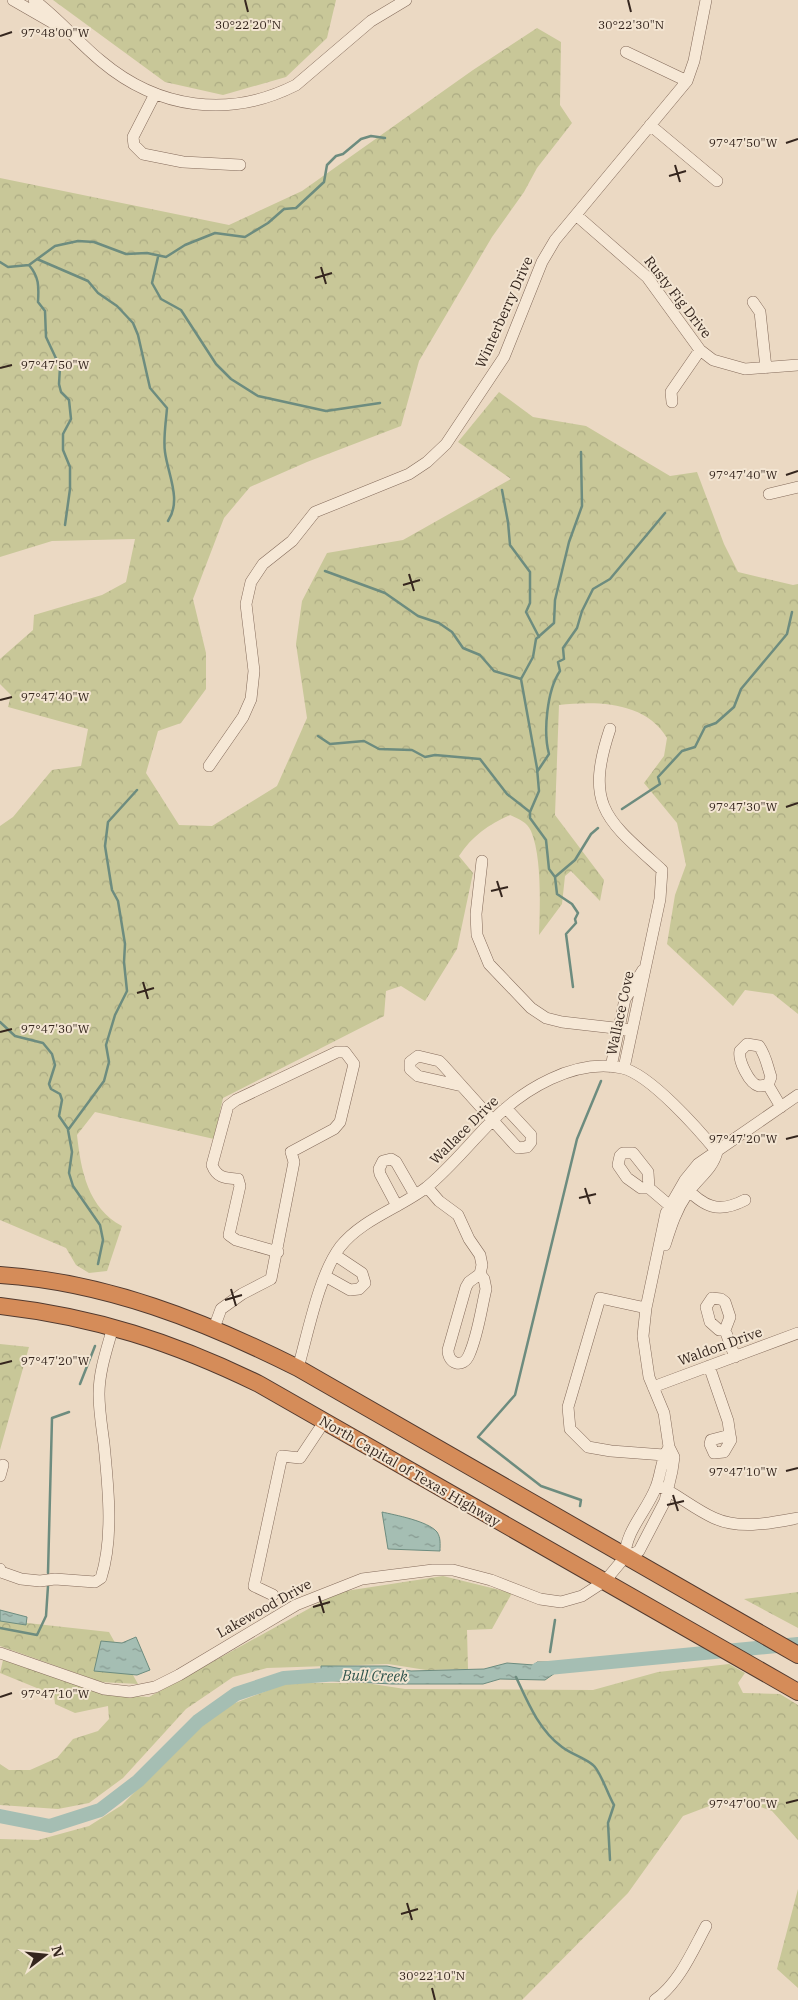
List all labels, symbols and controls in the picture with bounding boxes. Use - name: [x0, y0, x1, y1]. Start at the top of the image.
- text: 30°22'20"N: [215, 17, 281, 32]
- text: 30°22'30"N: [598, 17, 664, 32]
- text: 97°48'00"W: [21, 25, 90, 40]
- text: 97°47'50"W: [709, 135, 778, 150]
- street label: Rusty Fig Drive: [640, 252, 716, 342]
- street label: Winterberry Drive: [471, 253, 537, 371]
- text: 97°47'50"W: [21, 357, 90, 372]
- text: 97°47'40"W: [709, 467, 778, 482]
- text: 97°47'40"W: [21, 689, 90, 704]
- text: 97°47'30"W: [709, 799, 778, 814]
- street label: Wallace Cove: [602, 969, 638, 1057]
- text: 97°47'30"W: [21, 1021, 90, 1036]
- street label: Wallace Drive: [426, 1092, 502, 1168]
- text: 97°47'20"W: [709, 1131, 778, 1146]
- street label: Waldon Drive: [675, 1322, 765, 1370]
- text: 97°47'20"W: [21, 1353, 90, 1368]
- street label: North Capital of Texas Highway: [316, 1412, 504, 1531]
- text: 97°47'10"W: [709, 1464, 778, 1479]
- street label: Lakewood Drive: [214, 1575, 314, 1641]
- water label: Bull Creek: [341, 1665, 408, 1686]
- text: 97°47'10"W: [21, 1686, 90, 1701]
- text: 97°47'00"W: [709, 1796, 778, 1811]
- north arrow: [20, 1930, 70, 1980]
- text: N: [47, 1944, 68, 1959]
- text: 30°22'10"N: [399, 1968, 465, 1983]

